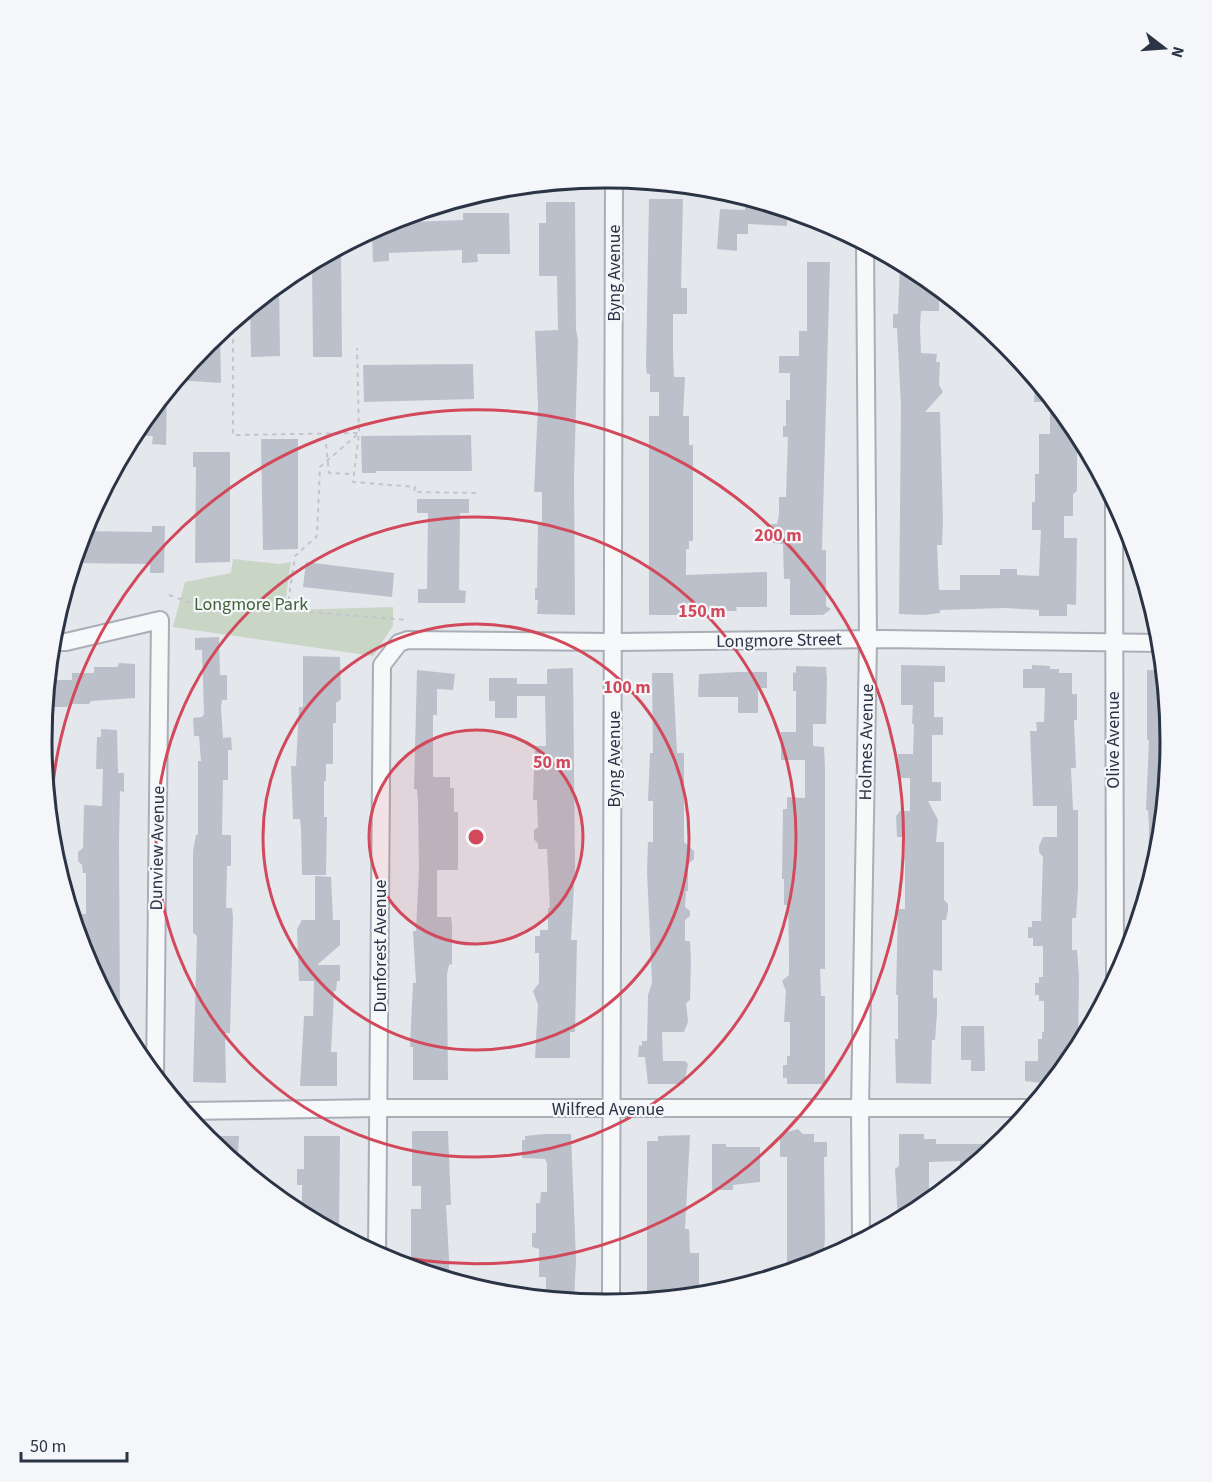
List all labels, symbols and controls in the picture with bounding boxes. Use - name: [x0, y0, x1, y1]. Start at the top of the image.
- north arrow: [1134, 18, 1194, 78]
- text: N: [1165, 44, 1189, 60]
- street label: Byng Avenue: [602, 225, 627, 321]
- text: 200 m: [754, 523, 802, 548]
- park label: Longmore Park: [194, 592, 308, 617]
- text: 150 m: [678, 599, 726, 624]
- street label: Longmore Street: [716, 627, 842, 654]
- text: 100 m: [603, 675, 651, 700]
- street label: Holmes Avenue: [853, 683, 880, 800]
- street label: Olive Avenue: [1101, 691, 1126, 789]
- street label: Byng Avenue: [602, 711, 627, 807]
- text: 50 m: [533, 750, 571, 775]
- street label: Dunview Avenue: [144, 785, 171, 911]
- centre of rings: [466, 827, 486, 847]
- street label: Dunforest Avenue: [368, 879, 393, 1012]
- street label: Wilfred Avenue: [552, 1097, 664, 1122]
- scale bar: [21, 1425, 128, 1463]
- text: 50 m: [30, 1434, 66, 1459]

